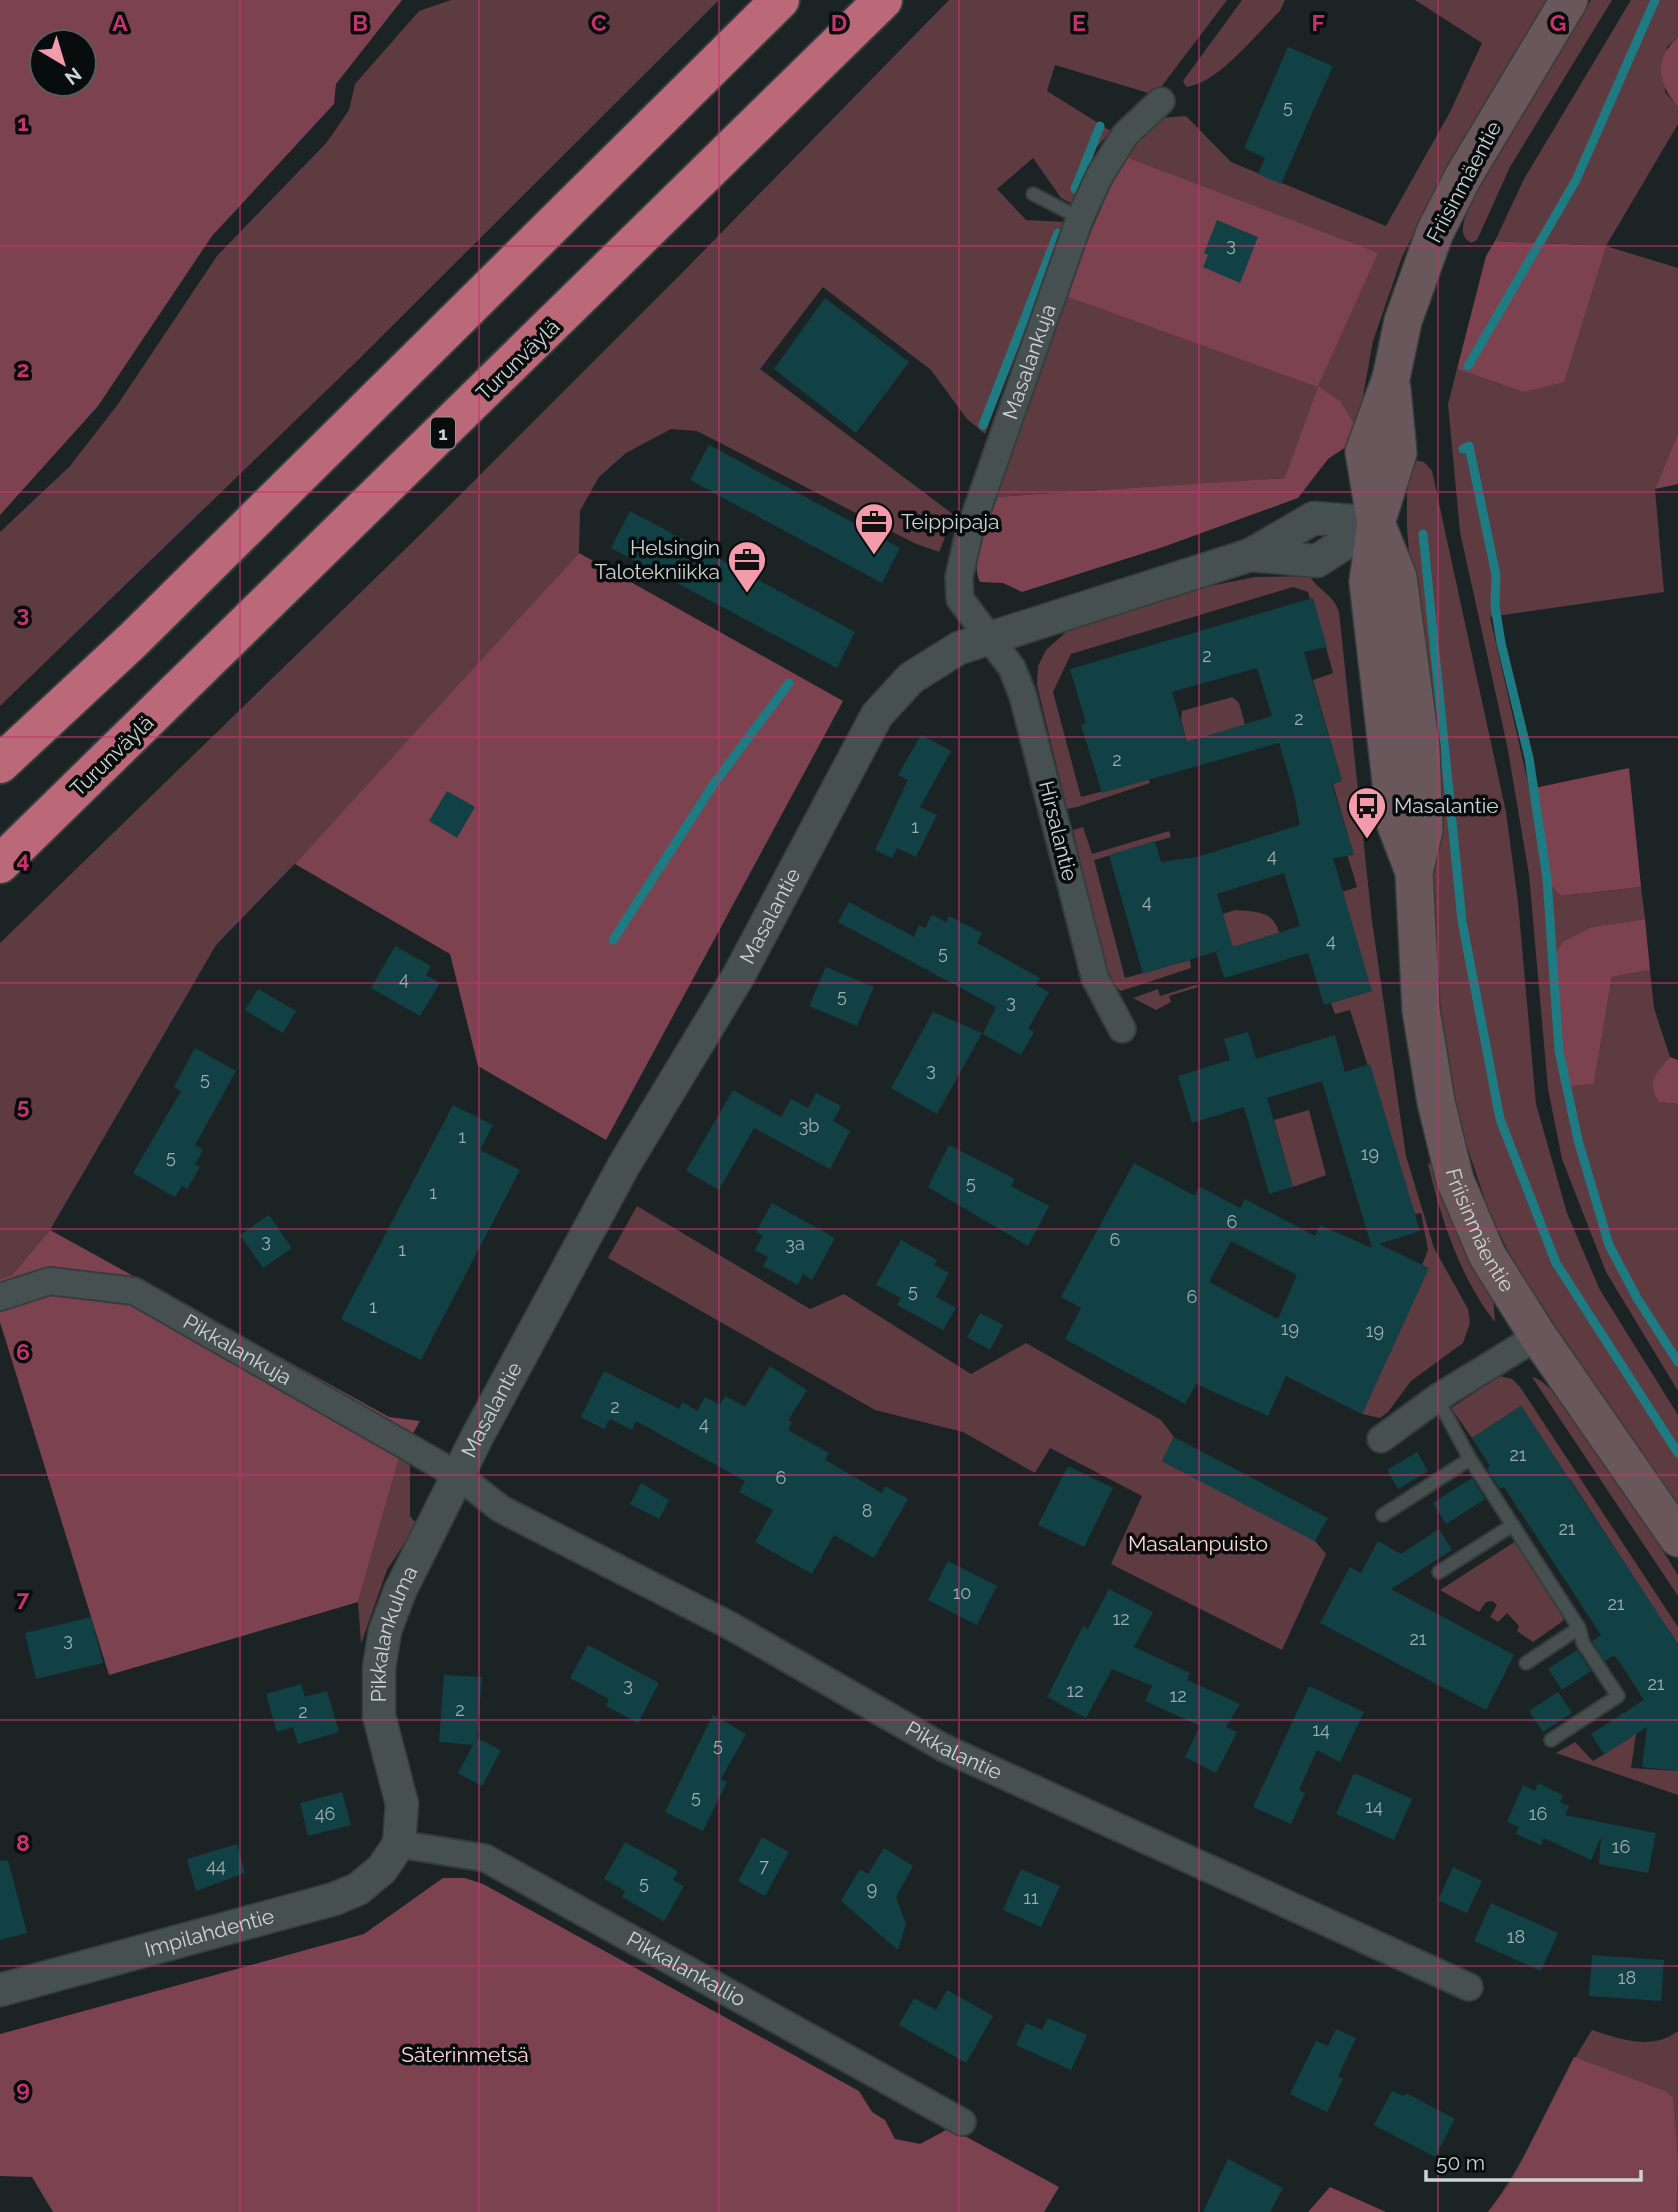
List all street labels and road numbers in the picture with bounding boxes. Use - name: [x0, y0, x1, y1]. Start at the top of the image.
- street label: Friisinmäentie: [1421, 117, 1506, 247]
- street label: Masalankuja: [997, 301, 1061, 423]
- street label: Turunväylä: [471, 314, 564, 405]
- road number: 1: [431, 418, 455, 448]
- street label: Turunväylä: [65, 710, 158, 801]
- street label: Hirsalantie: [1034, 778, 1083, 884]
- street label: Masalantie: [734, 864, 805, 968]
- street label: Friisinmäentie: [1441, 1166, 1520, 1296]
- street label: Pikkalankuja: [179, 1309, 296, 1390]
- street label: Masalantie: [456, 1358, 527, 1462]
- street label: Pikkalankulma: [365, 1561, 423, 1702]
- street label: Pikkalantie: [901, 1716, 1006, 1785]
- street label: Impilahdentie: [142, 1903, 277, 1962]
- street label: Pikkalankallio: [623, 1926, 750, 2012]

